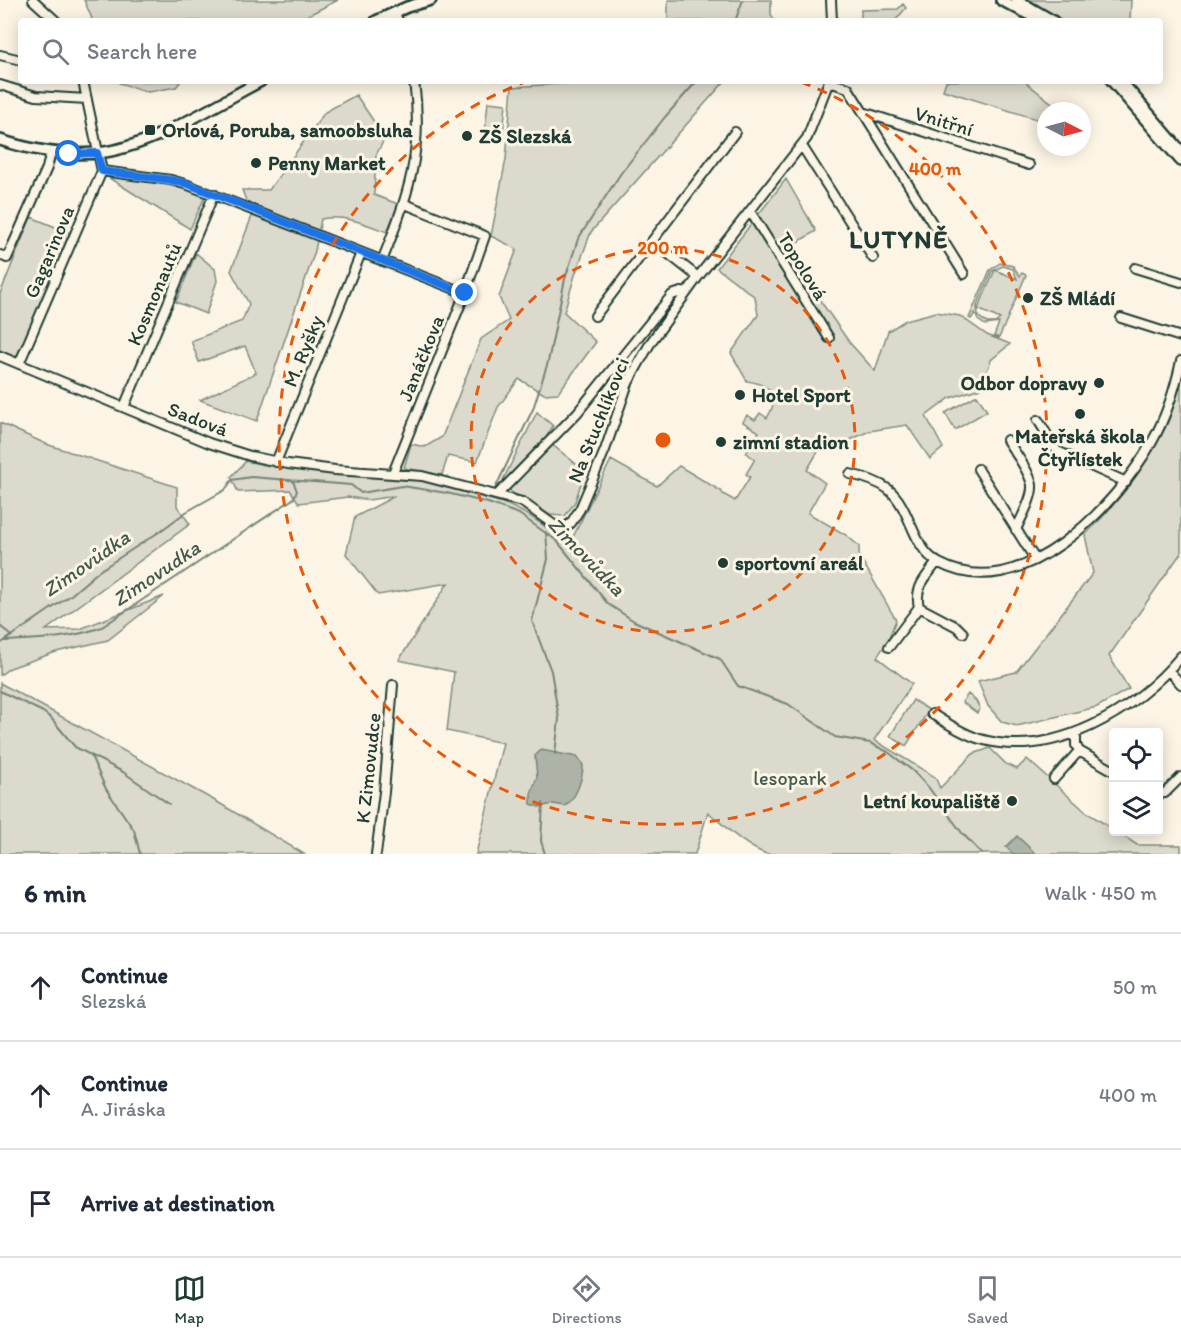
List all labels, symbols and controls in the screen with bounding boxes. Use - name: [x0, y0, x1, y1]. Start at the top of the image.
- search box: [18, 18, 1163, 84]
- icon: search: [39, 35, 72, 68]
- text: Search here: [87, 38, 197, 65]
- street label: Vnitřní: [912, 101, 976, 141]
- north arrow: [1037, 102, 1091, 156]
- place label: Orlová, Poruba, samoobsluha: [162, 118, 413, 142]
- marker: Orlová, Poruba, samoobsluha: [143, 123, 157, 137]
- place label: ZŠ Slezská: [479, 124, 572, 148]
- marker: ZŠ Slezská: [460, 129, 474, 143]
- route start: [55, 140, 81, 166]
- place label: Penny Market: [268, 151, 386, 176]
- marker: Penny Market: [249, 156, 263, 170]
- text: 400 m: [909, 158, 962, 180]
- street label: Gagarinova: [19, 202, 79, 302]
- district label: LUTYNĚ: [849, 223, 949, 255]
- street label: Topolová: [773, 228, 834, 305]
- text: 200 m: [638, 237, 689, 259]
- street label: Kosmonautů: [122, 239, 186, 349]
- route end: [451, 279, 477, 305]
- place label: ZŠ Mládí: [1040, 286, 1116, 310]
- marker: ZŠ Mládí: [1021, 291, 1035, 305]
- street label: M. Ryšky: [278, 311, 328, 390]
- street label: Janáčkova: [393, 311, 449, 405]
- street label: Na Stuchlíkovci: [562, 354, 634, 486]
- place label: Odbor dopravy: [961, 371, 1088, 396]
- marker: Odbor dopravy: [1092, 376, 1106, 390]
- place label: Hotel Sport: [752, 383, 851, 408]
- marker: Hotel Sport: [733, 388, 747, 402]
- street label: Sadová: [165, 397, 232, 442]
- marker: Mateřská škola Čtyřlístek: [1073, 407, 1087, 421]
- place label: Mateřská škola Čtyřlístek: [1015, 424, 1145, 472]
- centre of rings: [653, 430, 673, 450]
- place label: zimní stadion: [733, 430, 849, 454]
- marker: zimní stadion: [714, 435, 728, 449]
- water label: Zimovůdka: [543, 511, 631, 601]
- water label: Zimovůdka: [38, 524, 134, 602]
- water label: Zimovudka: [107, 535, 205, 611]
- place label: sportovní areál: [735, 551, 864, 576]
- marker: sportovní areál: [716, 556, 730, 570]
- street label: K Zimovudce: [350, 712, 386, 824]
- map controls: [1109, 728, 1163, 836]
- button: locate: [1109, 728, 1163, 782]
- park label: lesopark: [753, 766, 827, 790]
- button: layers: [1109, 782, 1163, 836]
- place label: Letní koupaliště: [863, 789, 1000, 814]
- marker: Letní koupaliště: [1005, 794, 1019, 808]
- text: 6 min: [24, 877, 86, 909]
- text: Walk · 450 m: [1044, 881, 1157, 905]
- text: Continue: [81, 962, 168, 989]
- icon: ahead: [24, 971, 57, 1004]
- text: 50 m: [1113, 975, 1157, 999]
- text: Slezská: [81, 989, 146, 1013]
- text: Continue: [81, 1070, 168, 1097]
- icon: ahead: [24, 1079, 57, 1112]
- text: 400 m: [1099, 1083, 1157, 1107]
- text: A. Jiráska: [81, 1097, 166, 1121]
- icon: arrive: [24, 1187, 57, 1220]
- text: Arrive at destination: [81, 1190, 275, 1217]
- tab: Map: [173, 1272, 206, 1327]
- tab: Directions: [551, 1272, 622, 1327]
- tab: Saved: [967, 1272, 1008, 1327]

